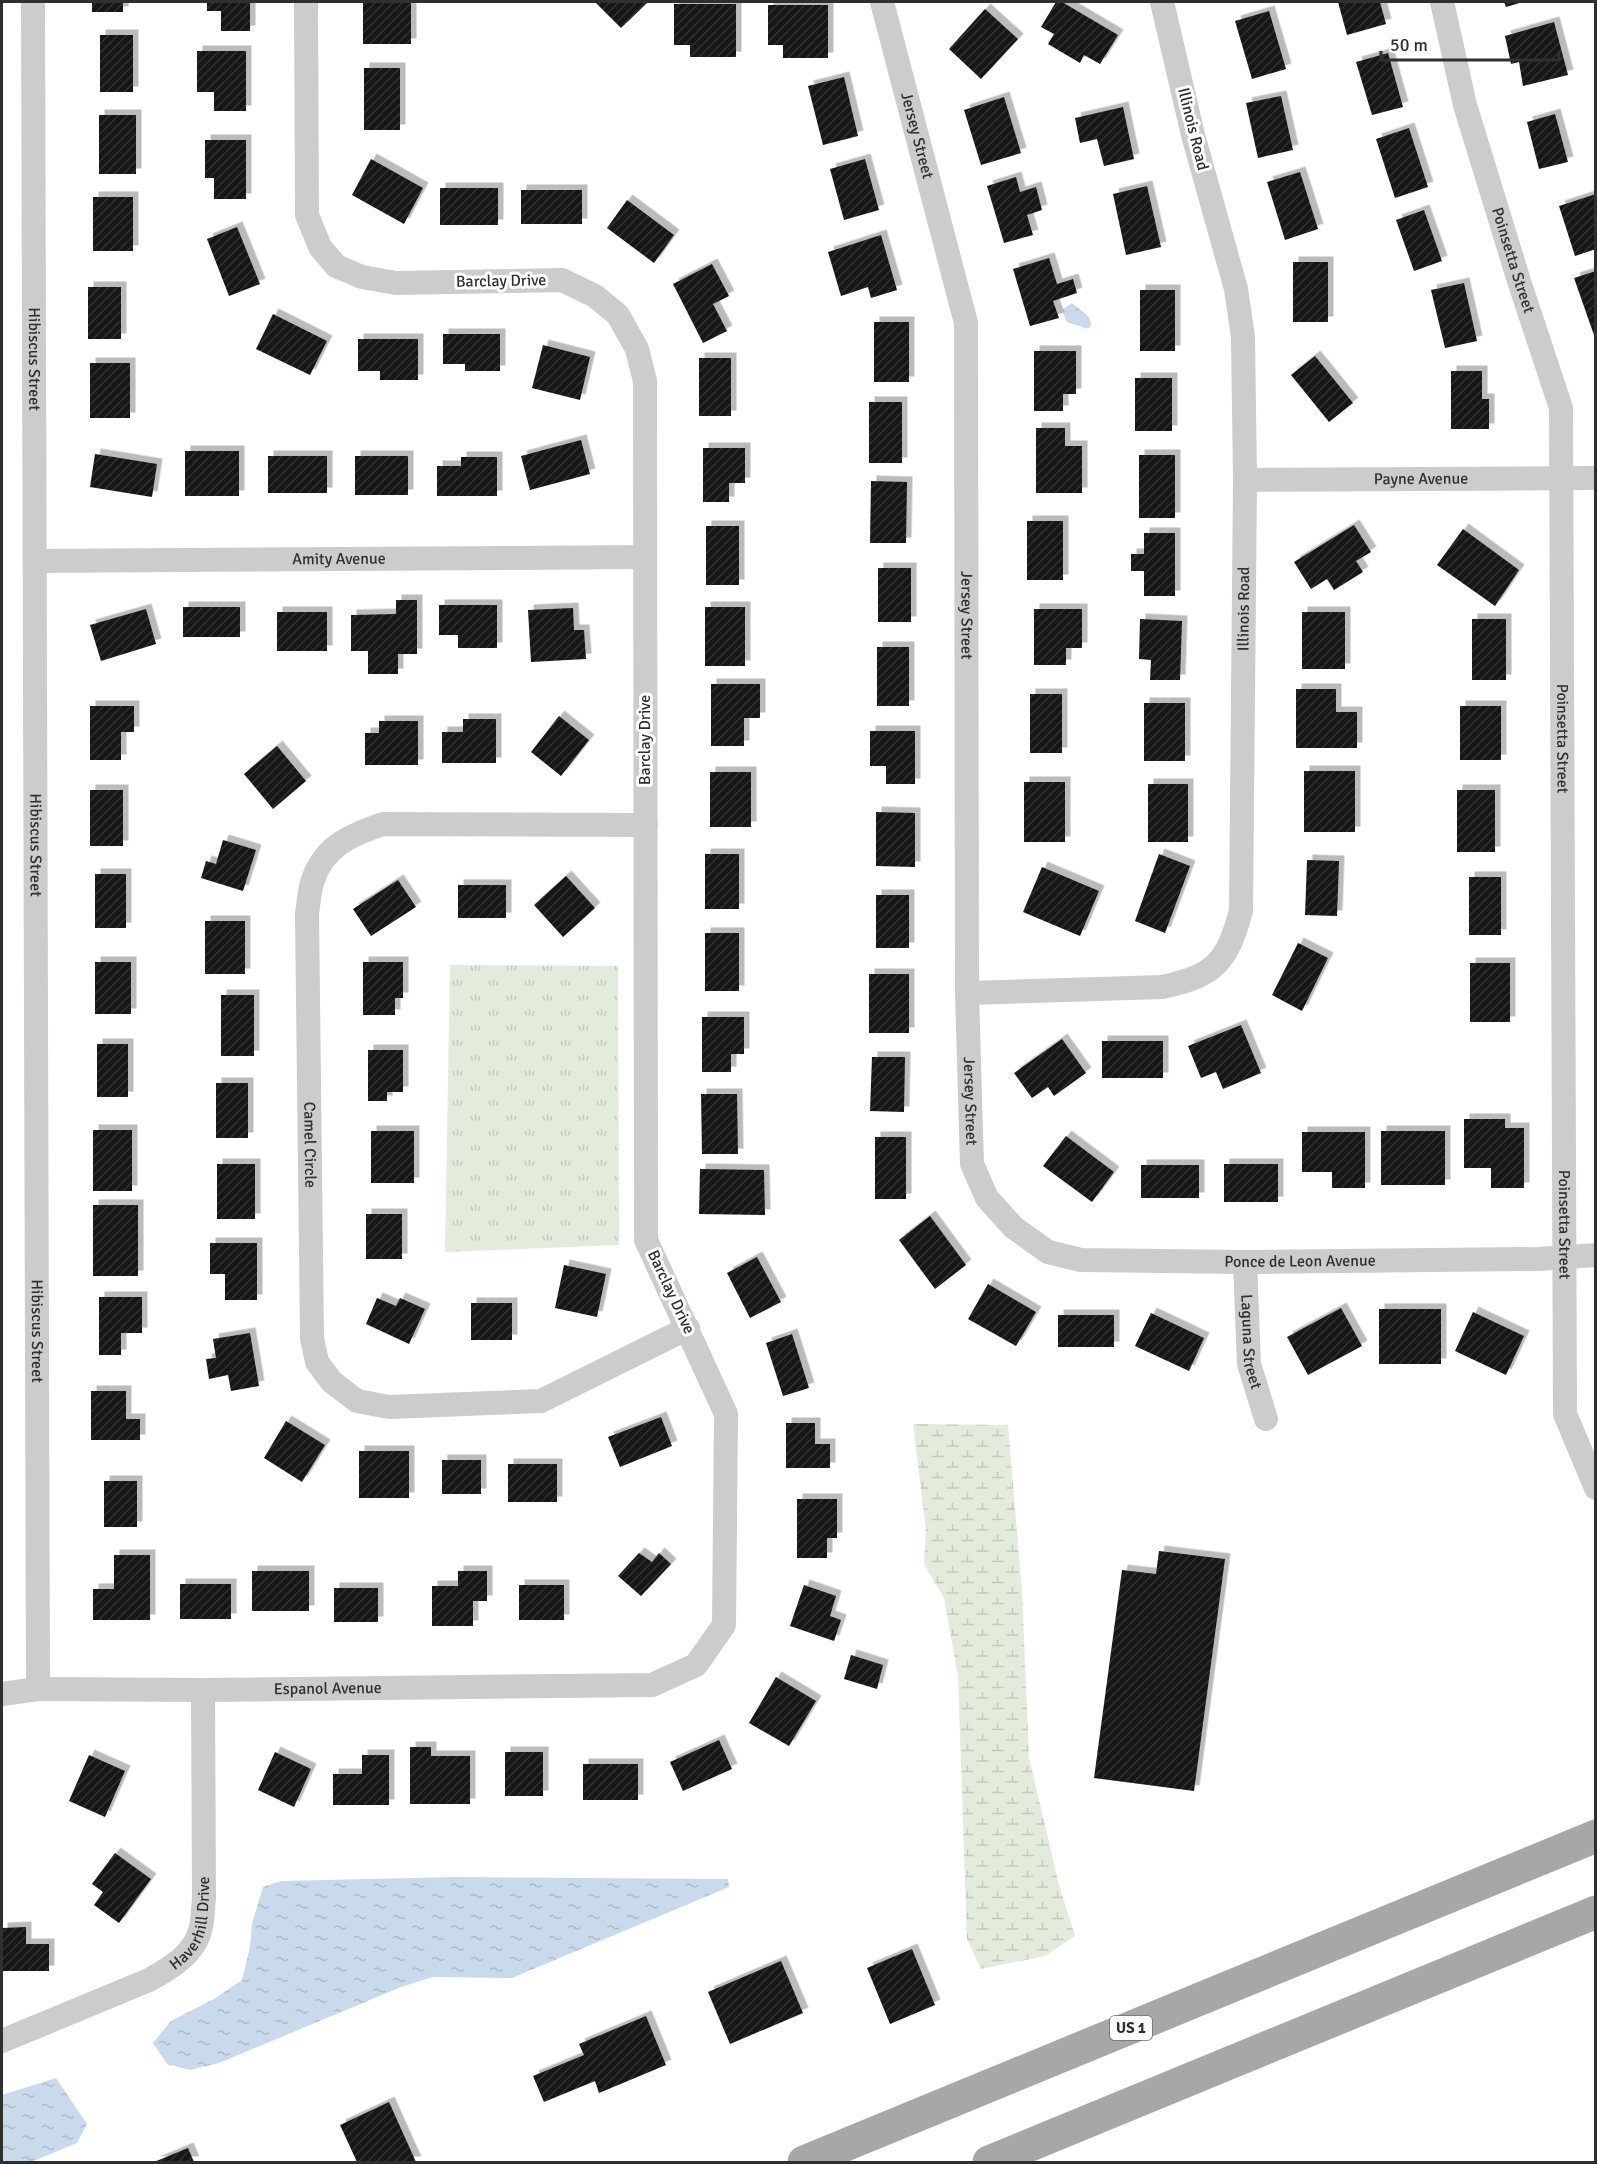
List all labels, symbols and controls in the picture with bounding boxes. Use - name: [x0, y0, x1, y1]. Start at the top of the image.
- scale bar: [1381, 24, 1560, 62]
- text: 50 m: [1390, 34, 1428, 56]
- street label: Illinois Road: [1173, 86, 1213, 172]
- street label: Jersey Street: [896, 90, 938, 181]
- street label: Poinsetta Street: [1487, 205, 1539, 316]
- street label: Barclay Drive: [456, 270, 546, 292]
- street label: Hibiscus Street: [24, 307, 44, 411]
- street label: Payne Avenue: [1374, 469, 1468, 489]
- street label: Amity Avenue: [292, 549, 386, 569]
- street label: Illinois Road: [1233, 567, 1254, 651]
- street label: Jersey Street: [956, 571, 977, 660]
- street label: Poinsetta Street: [1552, 684, 1573, 794]
- street label: Barclay Drive: [635, 695, 655, 785]
- street label: Hibiscus Street: [25, 793, 46, 897]
- street label: Jersey Street: [959, 1057, 981, 1146]
- street label: Camel Circle: [299, 1101, 320, 1188]
- street label: Poinsetta Street: [1554, 1170, 1574, 1280]
- street label: Barclay Drive: [643, 1247, 699, 1337]
- street label: Ponce de Leon Avenue: [1224, 1251, 1376, 1272]
- street label: Hibiscus Street: [27, 1279, 47, 1383]
- street label: Laguna Street: [1236, 1294, 1266, 1392]
- street label: Espanol Avenue: [274, 1678, 382, 1699]
- street label: Haverhill Drive: [165, 1876, 214, 1975]
- road number: US 1: [1110, 2016, 1152, 2040]

